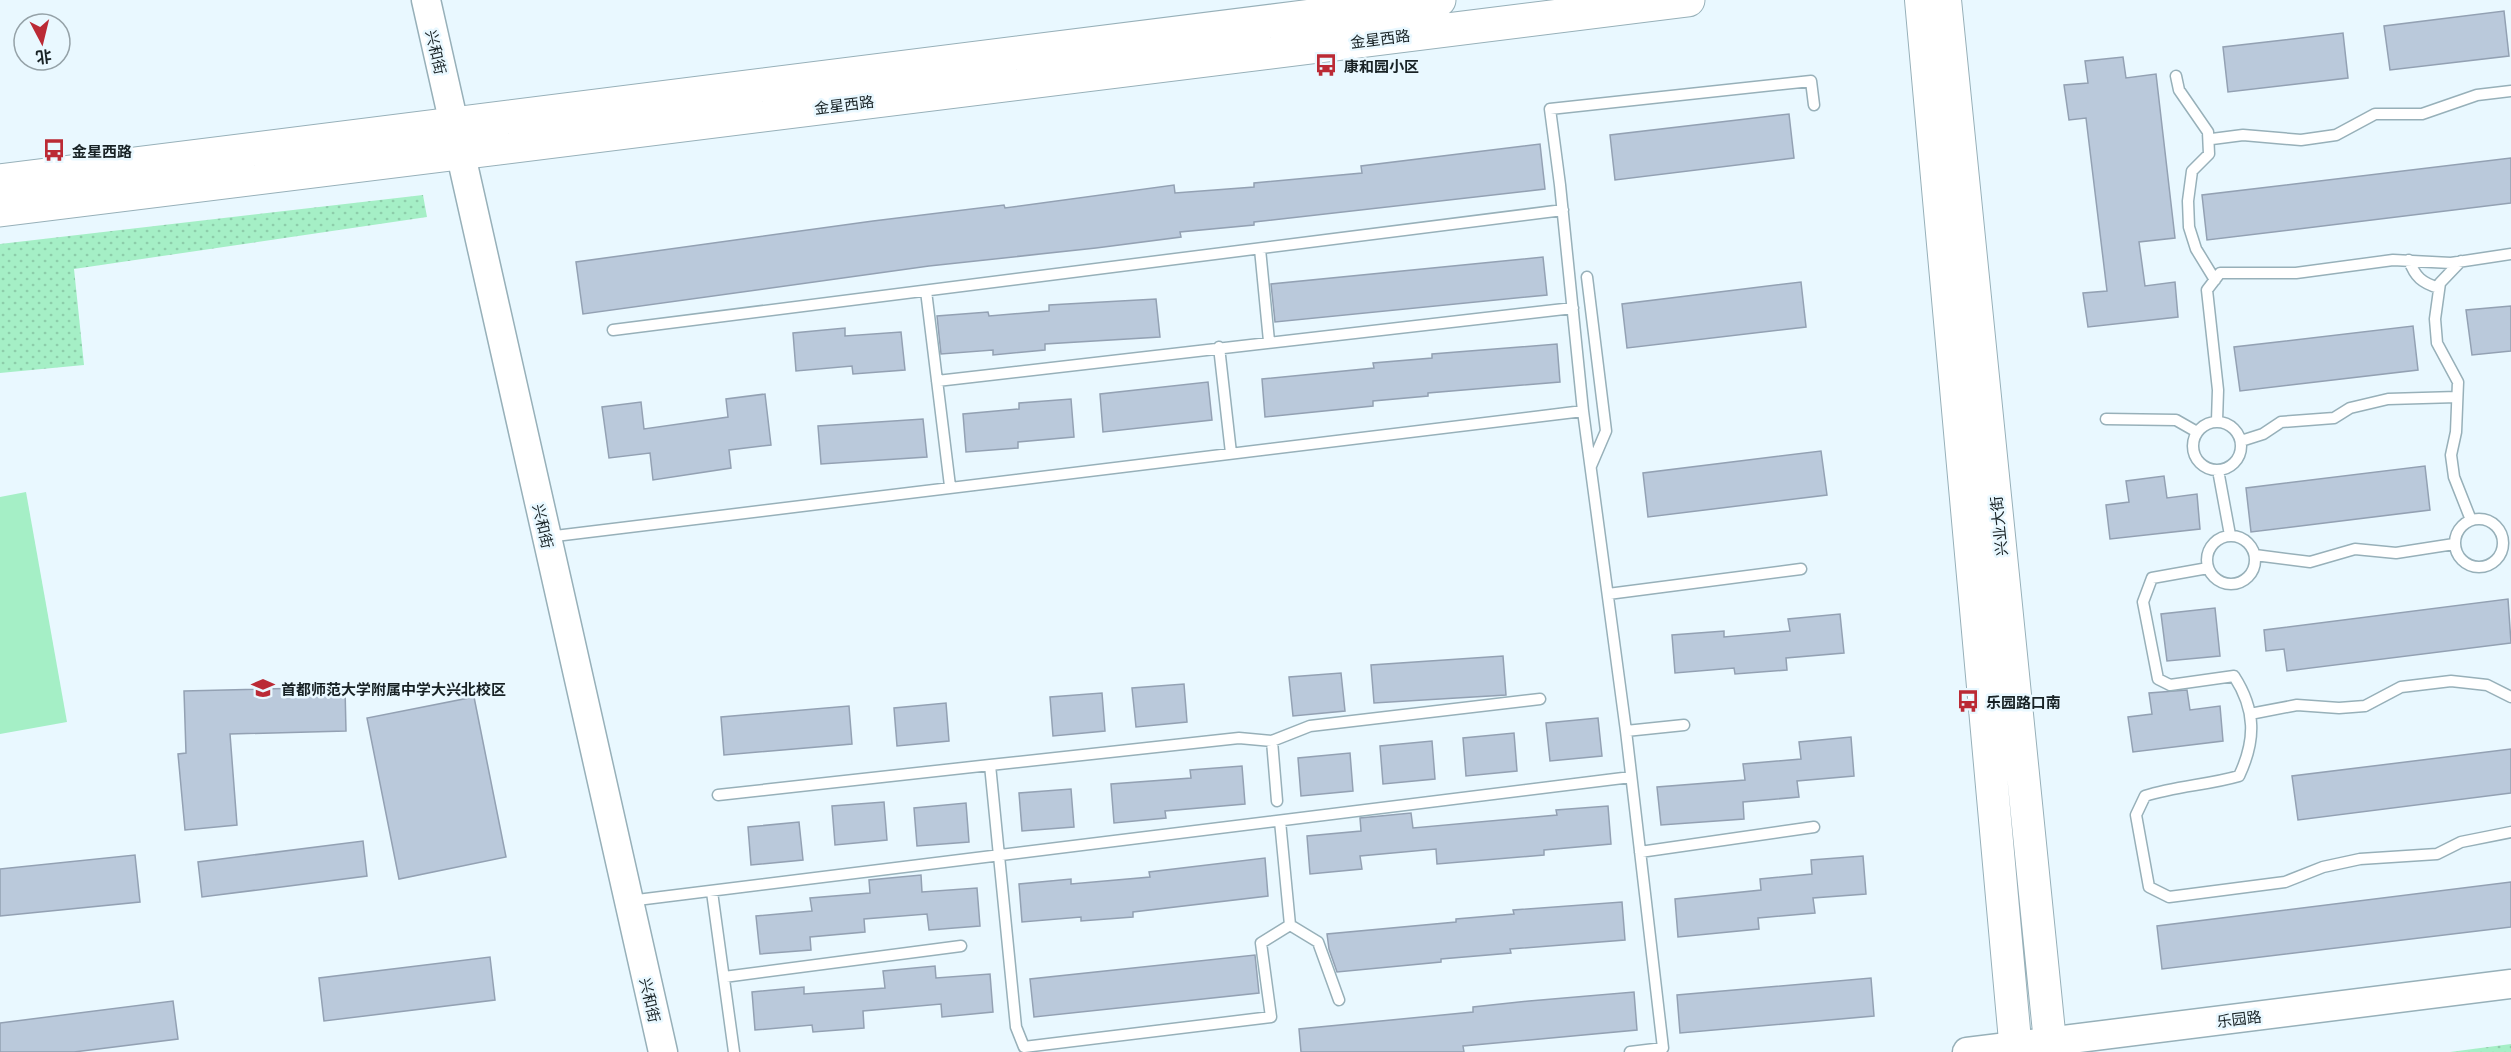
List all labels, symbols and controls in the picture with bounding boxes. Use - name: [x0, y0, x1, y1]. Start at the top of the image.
- north arrow: [12, 12, 72, 72]
- street label: 金星西路: [1349, 24, 1411, 52]
- street label: 兴和街: [422, 28, 452, 76]
- text: 北: [35, 45, 53, 71]
- bus stop icon: 康和园小区: [1313, 52, 1339, 78]
- place label: 康和园小区: [1344, 55, 1419, 76]
- street label: 金星西路: [813, 90, 875, 118]
- bus stop icon: 金星西路: [41, 137, 67, 163]
- place label: 金星西路: [72, 140, 132, 161]
- street label: 兴业大街: [1984, 495, 2012, 557]
- street label: 兴和街: [529, 502, 559, 550]
- school or university icon: 首都师范大学附属中学大兴北校区: [250, 675, 276, 701]
- place label: 首都师范大学附属中学大兴北校区: [281, 678, 506, 699]
- bus stop icon: 乐园路口南: [1955, 688, 1981, 714]
- place label: 乐园路口南: [1986, 691, 2061, 712]
- street label: 兴和街: [636, 976, 666, 1024]
- street label: 乐园路: [2215, 1005, 2263, 1031]

